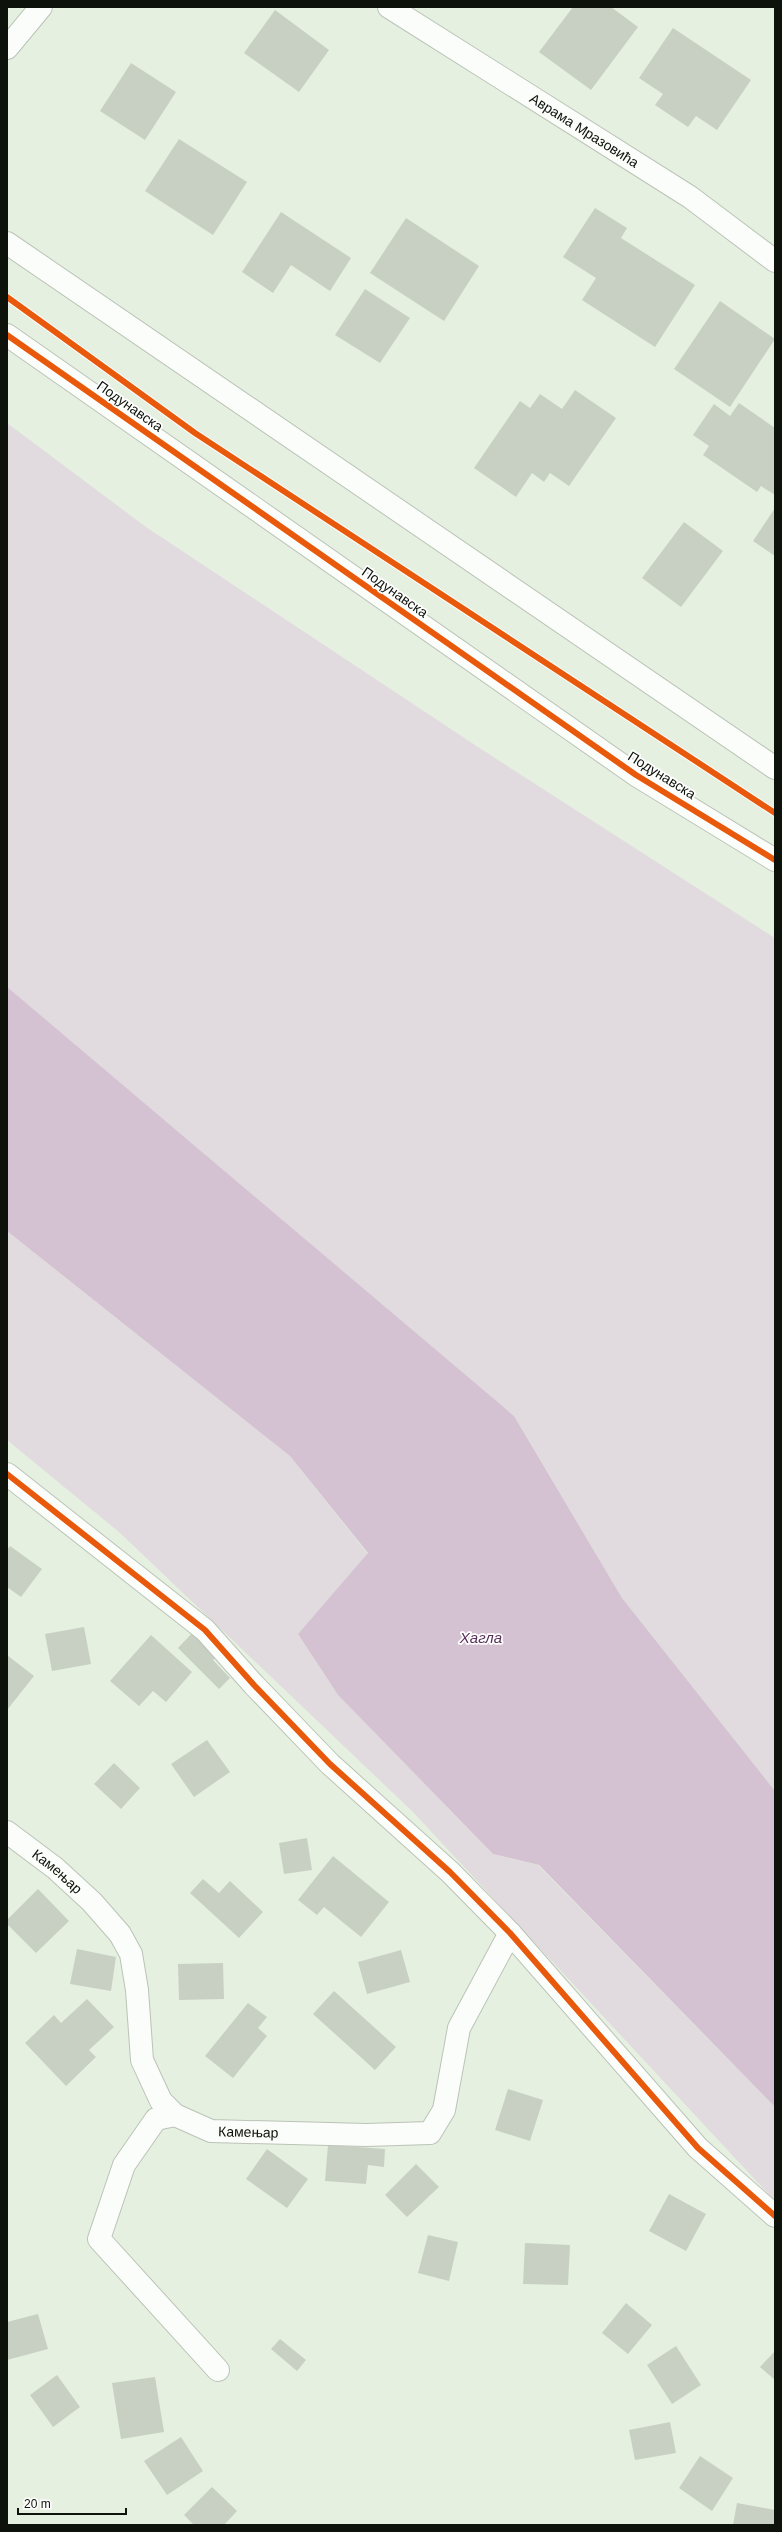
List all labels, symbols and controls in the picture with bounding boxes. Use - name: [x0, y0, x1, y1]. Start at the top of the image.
- street label: Аврама Мразовића: [527, 90, 642, 171]
- street label: Подунавска: [94, 377, 166, 435]
- street label: Подунавска: [359, 563, 431, 621]
- street label: Подунавска: [625, 748, 699, 802]
- water label: Хагла: [459, 1629, 502, 1646]
- street label: Камењар: [29, 1846, 86, 1897]
- street label: Камењар: [218, 2123, 279, 2141]
- scale bar: [18, 2490, 126, 2516]
- text: 20 m: [24, 2497, 51, 2511]

